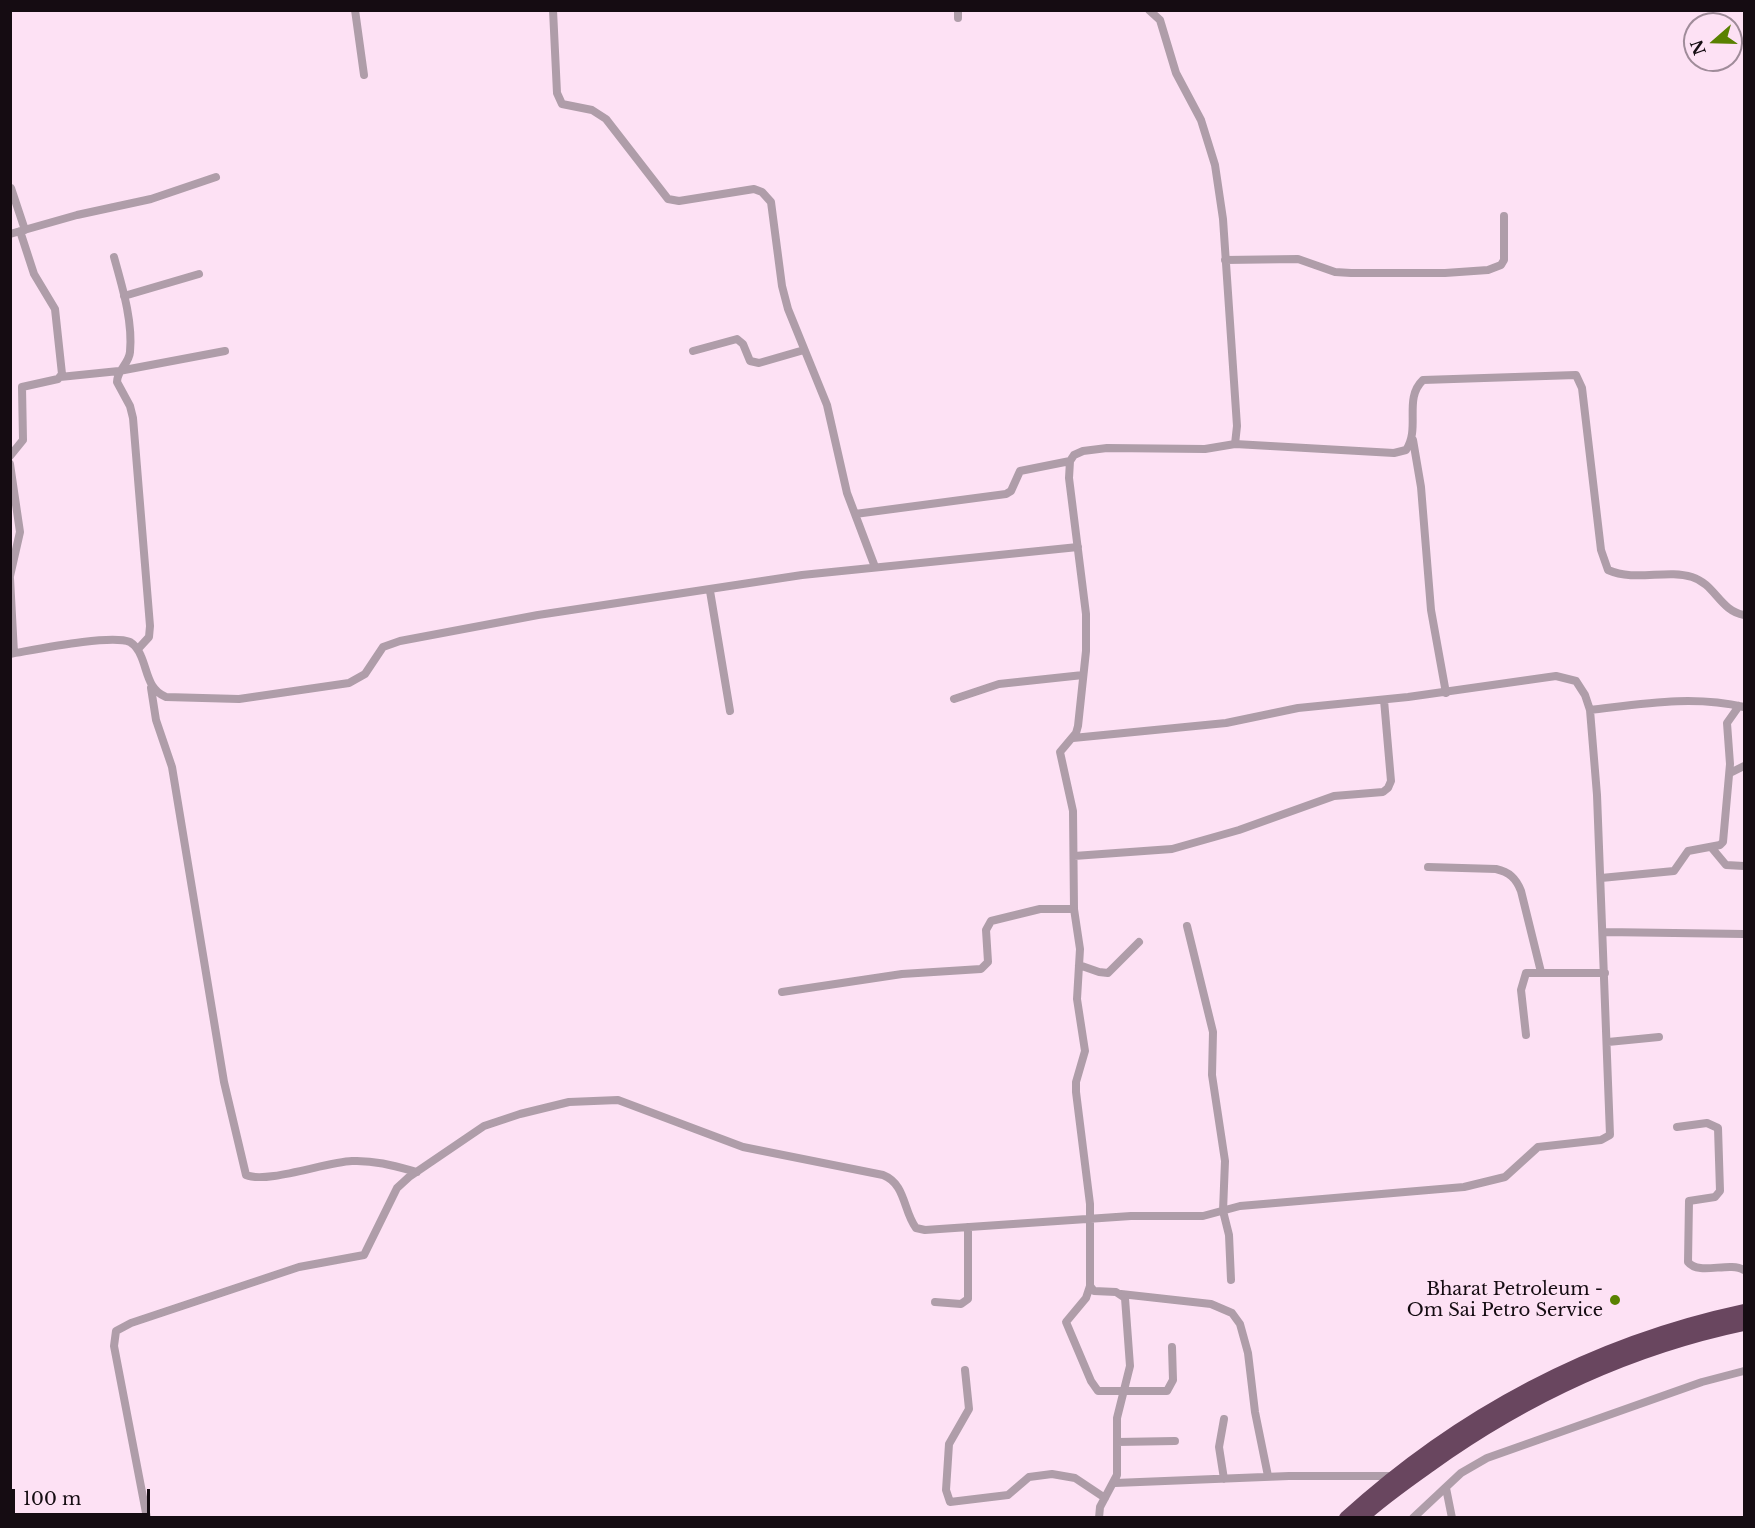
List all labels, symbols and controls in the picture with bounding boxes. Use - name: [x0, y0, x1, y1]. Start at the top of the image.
- north arrow: [1683, 12, 1743, 72]
- text: N: [1686, 37, 1710, 58]
- place label: Bharat Petroleum - Om Sai Petro Service: [1407, 1279, 1603, 1322]
- marker: Bharat Petroleum - Om Sai Petro Service: [1608, 1293, 1622, 1307]
- scale bar: [15, 1477, 153, 1515]
- text: 100 m: [23, 1488, 81, 1510]

